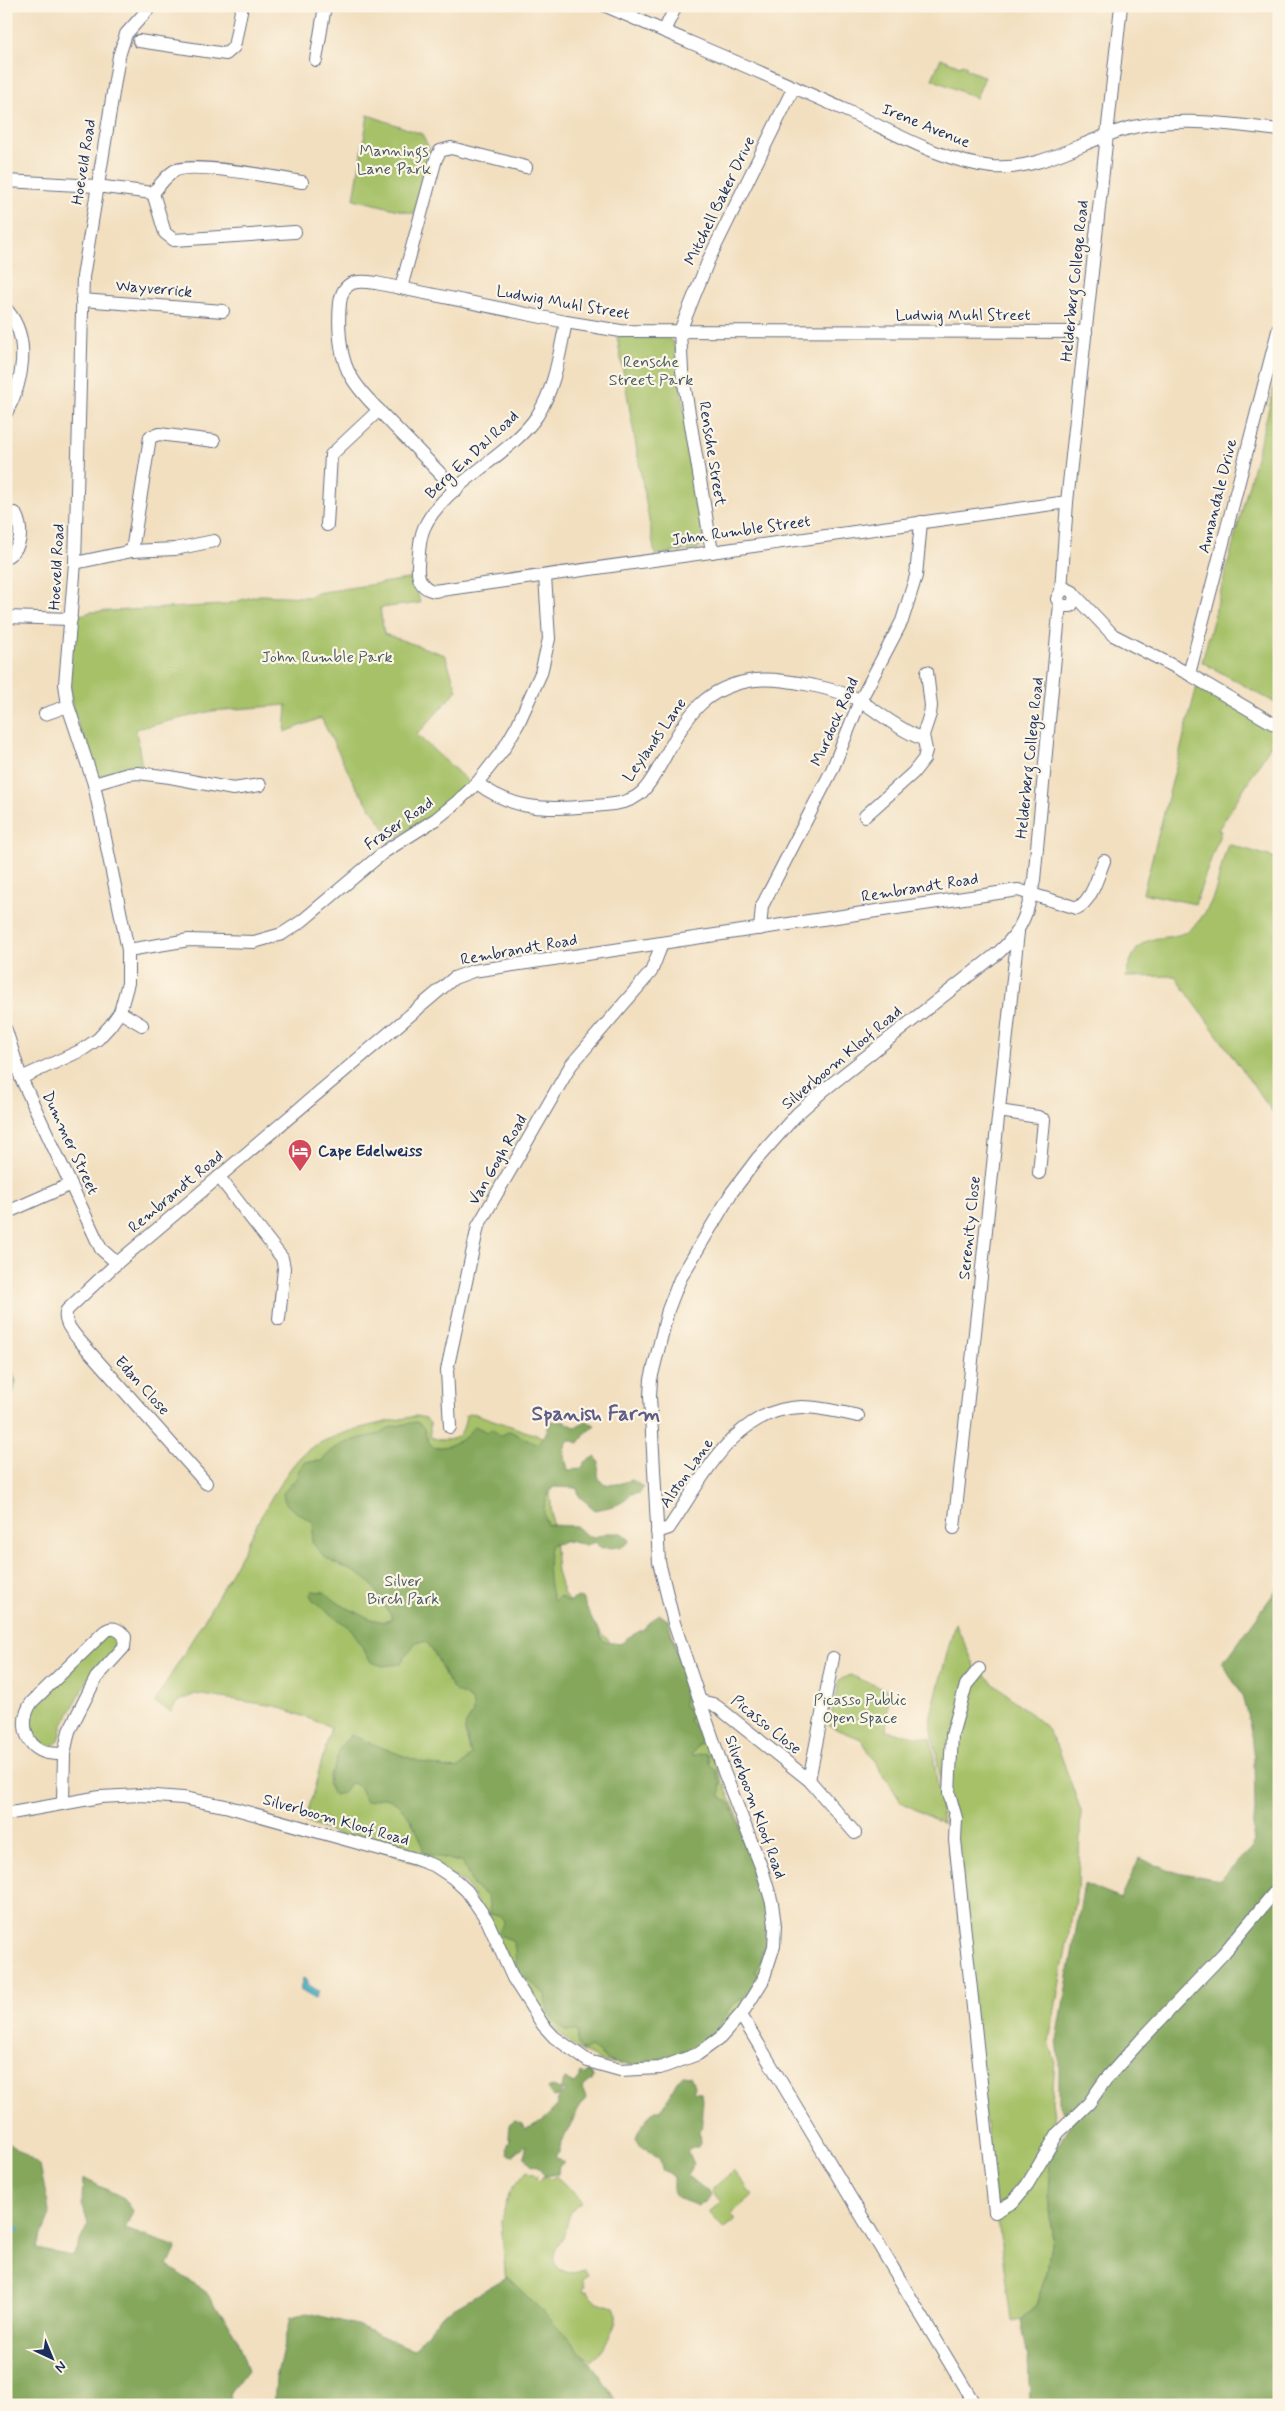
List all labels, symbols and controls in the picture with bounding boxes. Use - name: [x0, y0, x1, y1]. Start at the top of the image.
- street label: Irene Avenue: [879, 99, 973, 153]
- street label: Hoeveld Road: [67, 118, 101, 206]
- street label: Mitchell Baker Drive: [680, 133, 760, 269]
- park label: Mannings Lane Park: [357, 141, 431, 180]
- street label: Helderberg College Road: [1056, 199, 1095, 363]
- street label: Wayverrick: [115, 275, 193, 303]
- street label: Ludwig Muhl Street: [495, 281, 631, 325]
- street label: Ludwig Muhl Street: [896, 305, 1030, 326]
- park label: Rensche Street Park: [609, 352, 693, 391]
- street label: Rensche Street: [693, 400, 731, 509]
- street label: Berg En Dal Road: [421, 406, 524, 505]
- street label: Annandale Drive: [1194, 436, 1242, 555]
- street label: John Rumble Street: [670, 511, 812, 551]
- street label: Hoeveld Road: [44, 523, 70, 611]
- park label: John Rumble Park: [261, 647, 393, 668]
- street label: Murdock Road: [806, 674, 864, 770]
- street label: Helderberg College Road: [1011, 676, 1050, 840]
- street label: Leylands Lane: [618, 694, 692, 786]
- street label: Fraser Road: [360, 793, 438, 855]
- street label: Rembrandt Road: [860, 868, 980, 908]
- street label: Rembrandt Road: [459, 929, 579, 971]
- street label: Silverboom Kloof Road: [777, 1001, 907, 1115]
- street label: Dummer Street: [37, 1088, 103, 1198]
- street label: Van Gogh Road: [464, 1111, 532, 1209]
- hotel icon: Cape Edelweiss: [287, 1138, 313, 1172]
- place label: Cape Edelweiss: [318, 1141, 422, 1162]
- street label: Rembrandt Road: [124, 1146, 228, 1238]
- street label: Serenity Close: [954, 1175, 986, 1281]
- street label: Edan Close: [110, 1352, 174, 1420]
- district label: Spanish Farm: [532, 1400, 661, 1428]
- street label: Alston Lane: [655, 1434, 719, 1512]
- park label: Silver Birch Park: [367, 1571, 439, 1610]
- street label: Picasso Close: [727, 1690, 805, 1760]
- park label: Picasso Public Open Space: [814, 1690, 907, 1729]
- street label: Silverboom Kloof Road: [719, 1732, 791, 1882]
- street label: Silverboom Kloof Road: [260, 1789, 412, 1851]
- north arrow: [28, 2334, 78, 2384]
- text: N: [51, 2357, 70, 2376]

